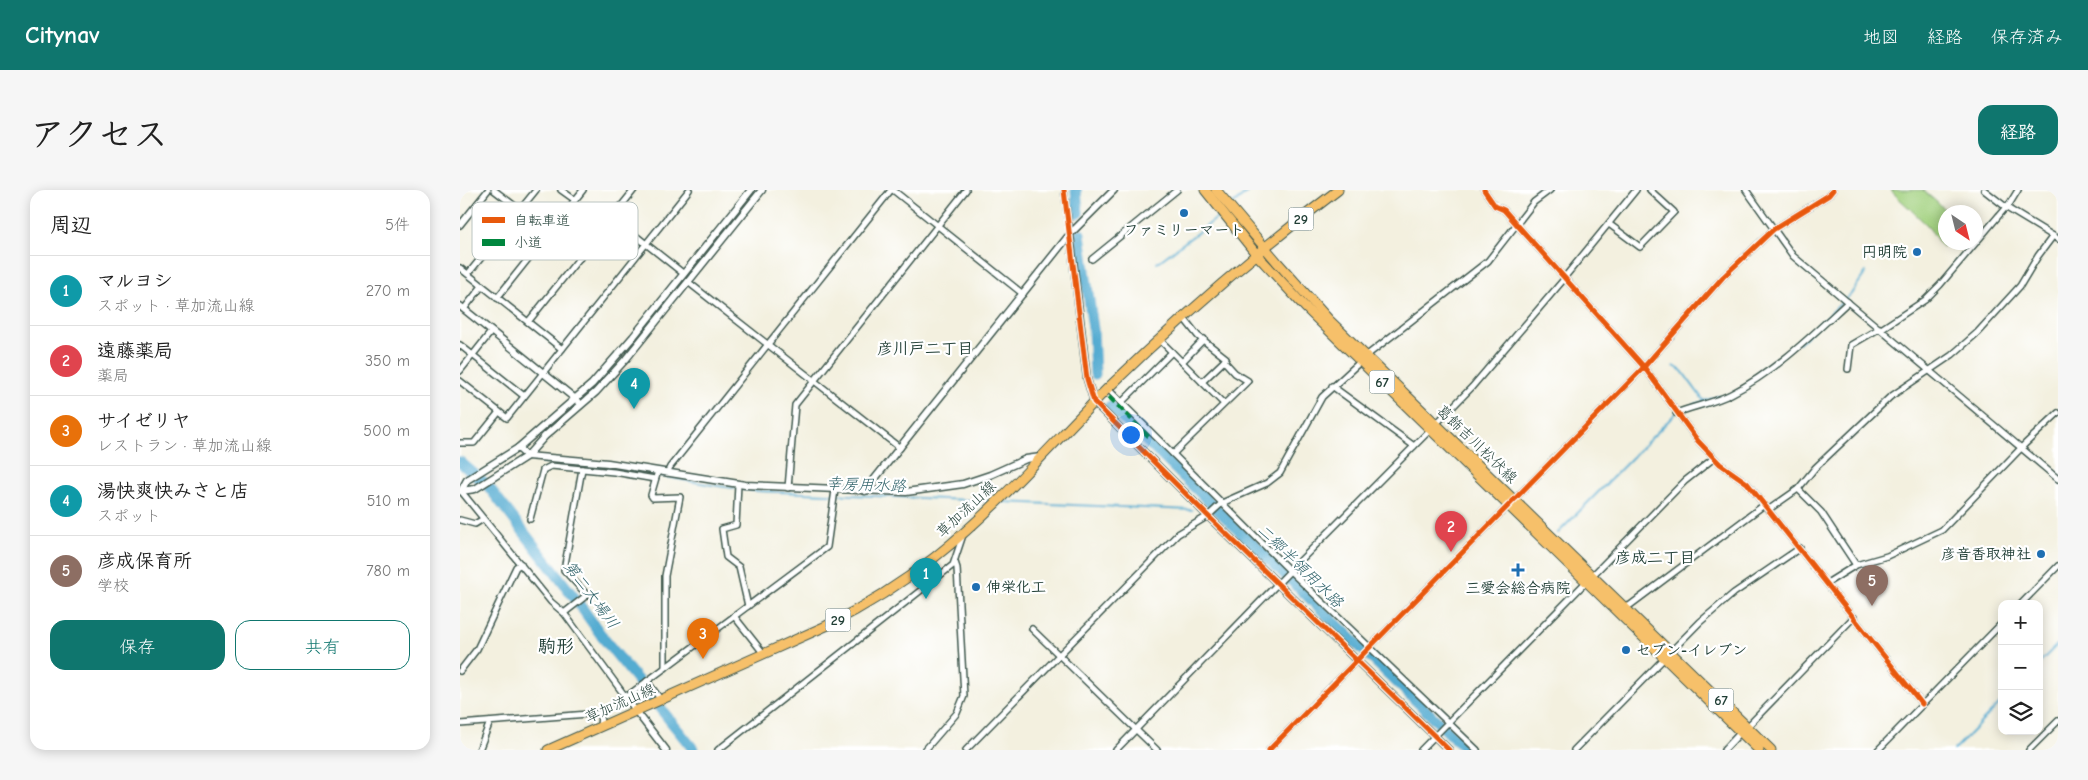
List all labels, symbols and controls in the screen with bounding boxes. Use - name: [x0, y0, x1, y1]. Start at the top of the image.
- text: Citynav: [25, 21, 100, 49]
- text: 地図: [1863, 27, 1899, 48]
- text: 経路: [1927, 27, 1963, 48]
- text: 保存済み: [1991, 27, 2063, 48]
- button: 経路: [1978, 105, 2058, 155]
- text: アクセス: [30, 114, 168, 155]
- legend: [472, 202, 638, 260]
- north arrow: [1938, 205, 1983, 250]
- marker: ファミリーマート: [1178, 207, 1190, 219]
- road number: 29: [1288, 208, 1314, 230]
- text: 自転車道: [514, 212, 570, 229]
- text: 周辺: [50, 213, 92, 237]
- text: 5件: [385, 216, 410, 234]
- place label: ファミリーマート: [1124, 221, 1244, 239]
- text: 小道: [514, 234, 542, 251]
- place label: 円明院: [1862, 243, 1907, 261]
- marker: 円明院: [1911, 246, 1923, 258]
- text: マルヨシ: [97, 270, 173, 292]
- text: 1: [63, 282, 69, 300]
- text: 270 m: [366, 282, 410, 300]
- text: スポット · 草加流山線: [97, 297, 255, 315]
- text: 遠藤薬局: [97, 340, 173, 362]
- district label: 彦川戸二丁目: [877, 340, 973, 358]
- text: 2: [62, 352, 70, 370]
- text: 350 m: [365, 352, 410, 370]
- text: 薬局: [97, 367, 129, 385]
- pin: 4: [618, 368, 650, 409]
- road number: 67: [1370, 370, 1394, 393]
- street label: 葛飾吉川松伏線: [1433, 401, 1521, 487]
- text: サイゼリヤ: [97, 410, 191, 432]
- text: 3: [62, 422, 70, 440]
- text: 500 m: [363, 422, 410, 440]
- your location: [1118, 422, 1144, 448]
- text: レストラン · 草加流山線: [97, 437, 272, 455]
- water label: 幸房用水路: [826, 475, 907, 495]
- street label: 草加流山線: [932, 477, 1000, 541]
- text: 湯快爽快みさと店: [97, 480, 249, 502]
- text: 4: [62, 492, 70, 510]
- text: 510 m: [367, 492, 410, 510]
- text: スポット: [97, 507, 161, 525]
- pin: 2: [1435, 511, 1467, 552]
- water label: 二郷半領用水路: [1253, 521, 1347, 612]
- place label: 彦音香取神社: [1941, 545, 2031, 563]
- marker: 彦音香取神社: [2035, 548, 2047, 560]
- district label: 彦成二丁目: [1615, 549, 1695, 567]
- text: 彦成保育所: [97, 550, 192, 572]
- water label: 第二大場川: [560, 558, 622, 632]
- pin: 1: [910, 558, 942, 599]
- text: 5: [62, 562, 70, 580]
- text: 780 m: [366, 562, 410, 580]
- marker: 三愛会総合病院: [1511, 563, 1525, 577]
- pin: 5: [1856, 565, 1888, 606]
- text: 学校: [97, 577, 129, 595]
- place label: 伸栄化工: [986, 578, 1046, 596]
- place label: 三愛会総合病院: [1465, 579, 1571, 597]
- marker: 伸栄化工: [970, 581, 982, 593]
- map controls: [1998, 600, 2043, 735]
- button: +: [1998, 600, 2043, 645]
- road number: 29: [826, 608, 850, 632]
- pin: 3: [687, 618, 719, 659]
- button: 保存: [50, 620, 225, 670]
- button: 共有: [235, 620, 410, 670]
- district label: 駒形: [538, 636, 574, 657]
- place label: セブン-イレブン: [1636, 641, 1747, 659]
- marker: セブン-イレブン: [1620, 644, 1632, 656]
- button: −: [1998, 645, 2043, 690]
- street label: 草加流山線: [582, 680, 658, 726]
- road number: 67: [1708, 688, 1734, 712]
- button: layers: [1998, 690, 2043, 735]

